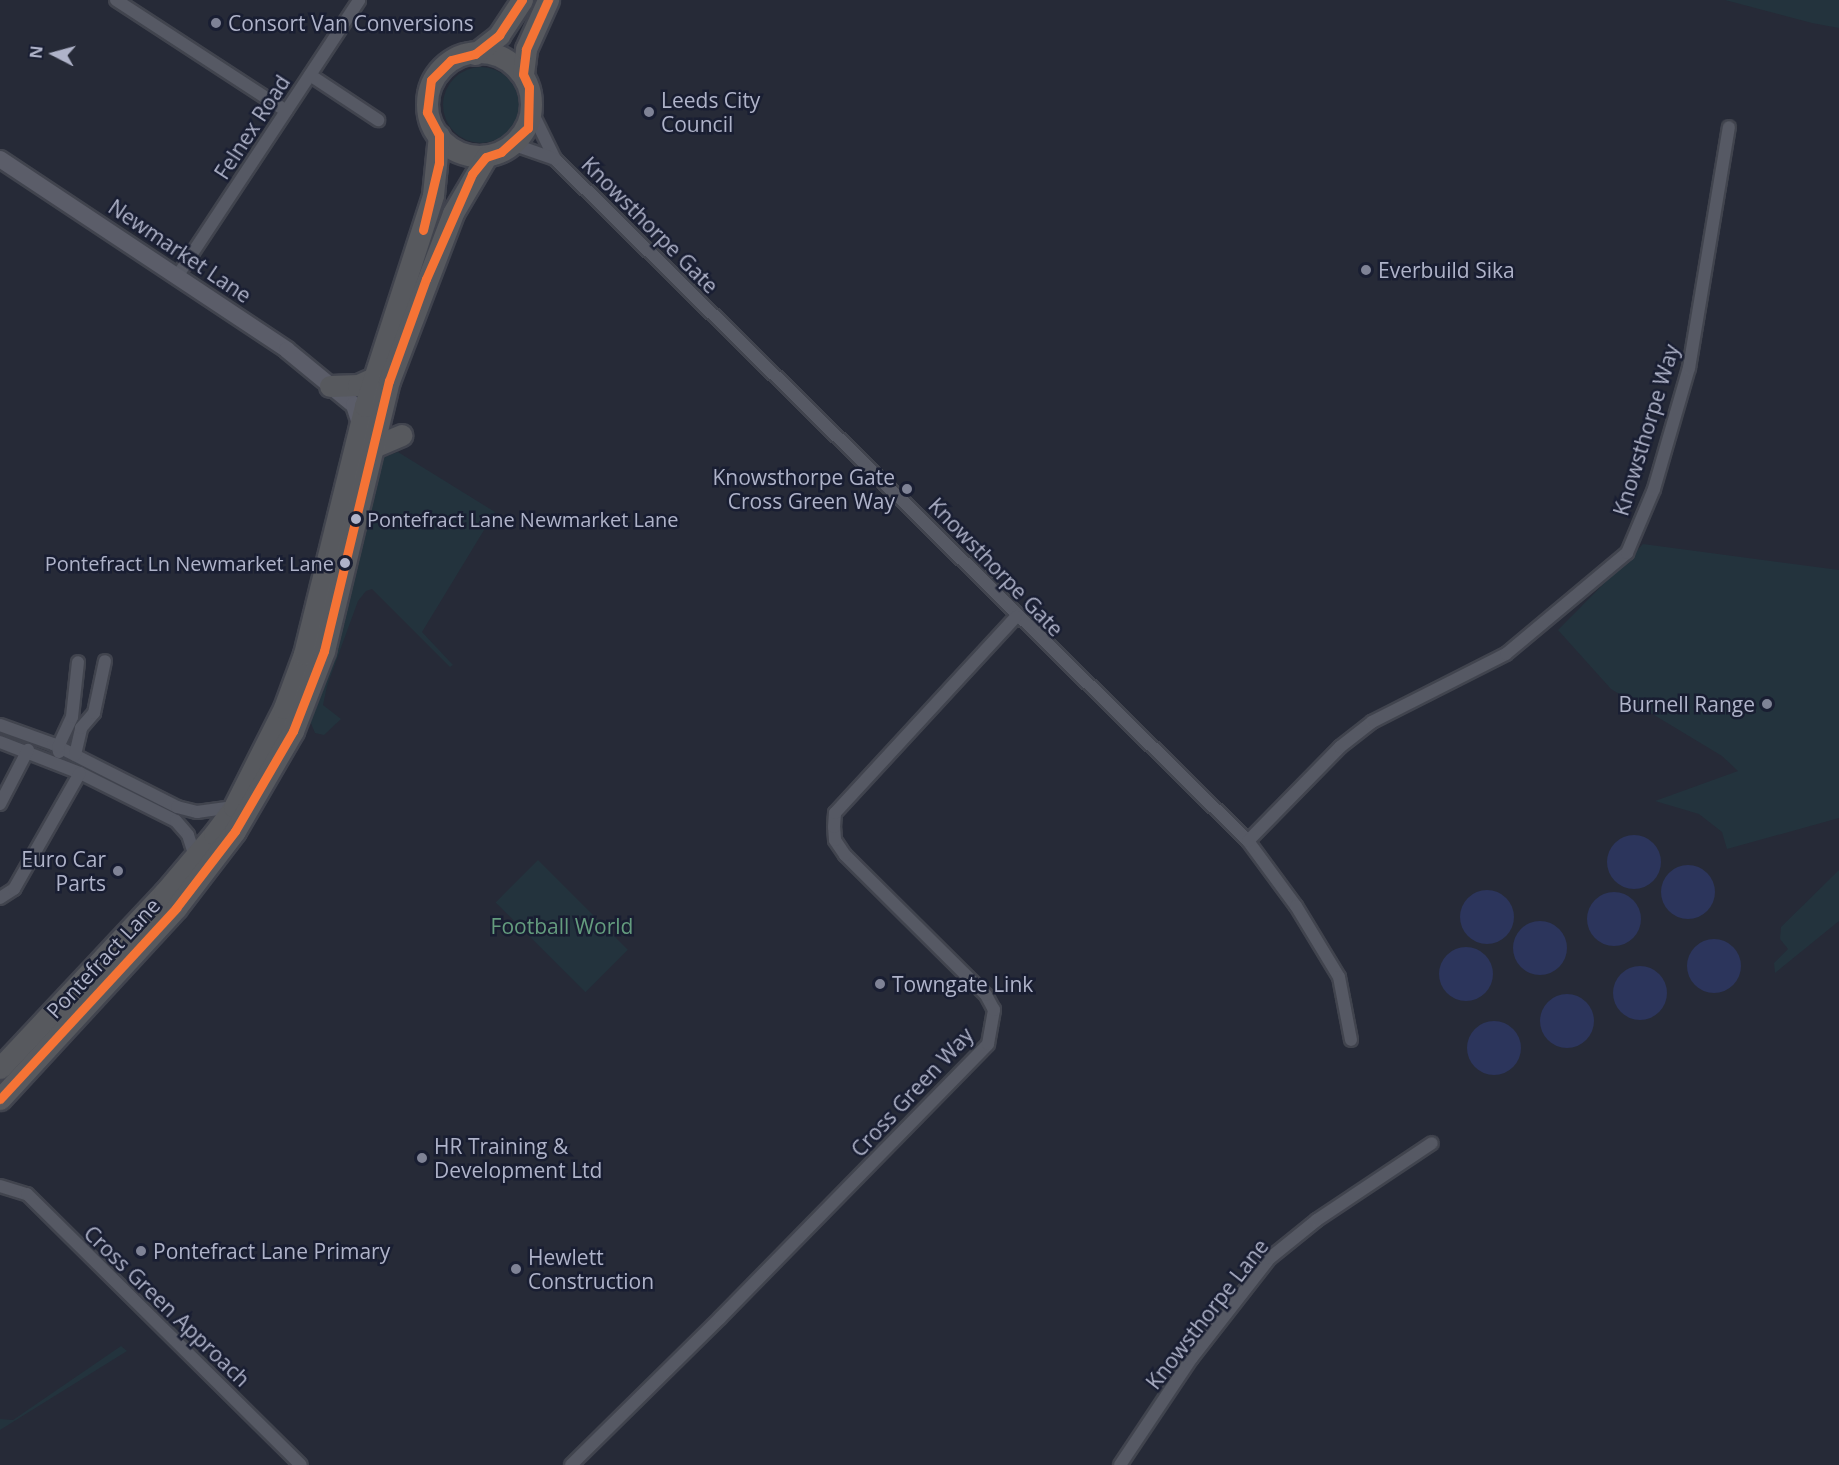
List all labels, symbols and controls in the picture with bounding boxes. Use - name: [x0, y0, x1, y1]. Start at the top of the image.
- place label: Consort Van Conversions: [228, 10, 474, 36]
- marker: Consort Van Conversions: [209, 16, 223, 30]
- north arrow: [24, 24, 84, 84]
- text: N: [24, 45, 48, 60]
- street label: Felnex Road: [209, 70, 295, 184]
- place label: Leeds City Council: [661, 87, 760, 137]
- marker: Leeds City Council: [642, 105, 656, 119]
- street label: Knowsthorpe Gate: [577, 152, 723, 298]
- street label: Newmarket Lane: [104, 194, 256, 308]
- place label: Everbuild Sika: [1378, 257, 1515, 283]
- marker: Everbuild Sika: [1359, 263, 1373, 277]
- street label: Knowsthorpe Way: [1608, 341, 1684, 519]
- place label: Knowsthorpe Gate Cross Green Way: [712, 464, 895, 514]
- marker: Knowsthorpe Gate Cross Green Way: [900, 482, 914, 496]
- street label: Knowsthorpe Gate: [924, 493, 1068, 641]
- place label: Pontefract Lane Newmarket Lane: [367, 507, 679, 531]
- marker: Pontefract Lane Newmarket Lane: [350, 513, 362, 525]
- place label: Pontefract Ln Newmarket Lane: [45, 551, 334, 575]
- marker: Pontefract Ln Newmarket Lane: [339, 557, 351, 569]
- place label: Burnell Range: [1619, 691, 1755, 717]
- marker: Burnell Range: [1760, 697, 1774, 711]
- place label: Euro Car Parts: [21, 846, 106, 896]
- marker: Euro Car Parts: [111, 864, 125, 878]
- street label: Pontefract Lane: [41, 893, 165, 1023]
- park label: Football World: [491, 913, 633, 939]
- place label: Towngate Link: [892, 971, 1033, 997]
- marker: Towngate Link: [873, 977, 887, 991]
- street label: Cross Green Way: [846, 1022, 978, 1162]
- place label: HR Training & Development Ltd: [434, 1133, 602, 1183]
- marker: HR Training & Development Ltd: [415, 1151, 429, 1165]
- street label: Cross Green Approach: [79, 1220, 255, 1392]
- street label: Knowsthorpe Lane: [1141, 1234, 1273, 1394]
- place label: Pontefract Lane Primary: [153, 1238, 390, 1264]
- marker: Pontefract Lane Primary: [134, 1244, 148, 1258]
- place label: Hewlett Construction: [528, 1244, 654, 1294]
- marker: Hewlett Construction: [509, 1262, 523, 1276]

